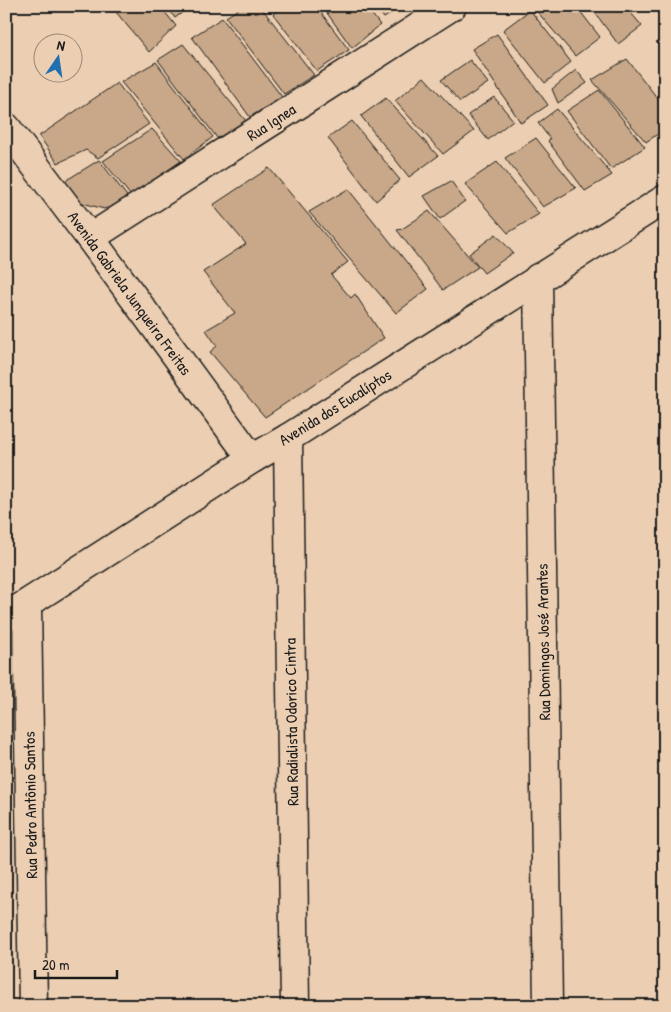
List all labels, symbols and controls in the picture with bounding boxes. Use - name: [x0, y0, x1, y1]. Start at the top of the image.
- north arrow: [32, 32, 82, 82]
- text: N: [55, 35, 67, 55]
- street label: Rua Ignea: [242, 98, 300, 146]
- street label: Avenida Gabriela Junqueira Freitas: [63, 206, 197, 380]
- street label: Avenida dos Eucalíptos: [275, 364, 395, 450]
- street label: Rua Domingos José Arantes: [531, 563, 555, 721]
- street label: Rua Radialista Odorico Cintra: [279, 638, 303, 806]
- street label: Rua Pedro Antônio Santos: [18, 731, 42, 879]
- scale bar: [35, 947, 118, 979]
- text: 20 m: [42, 954, 69, 975]

